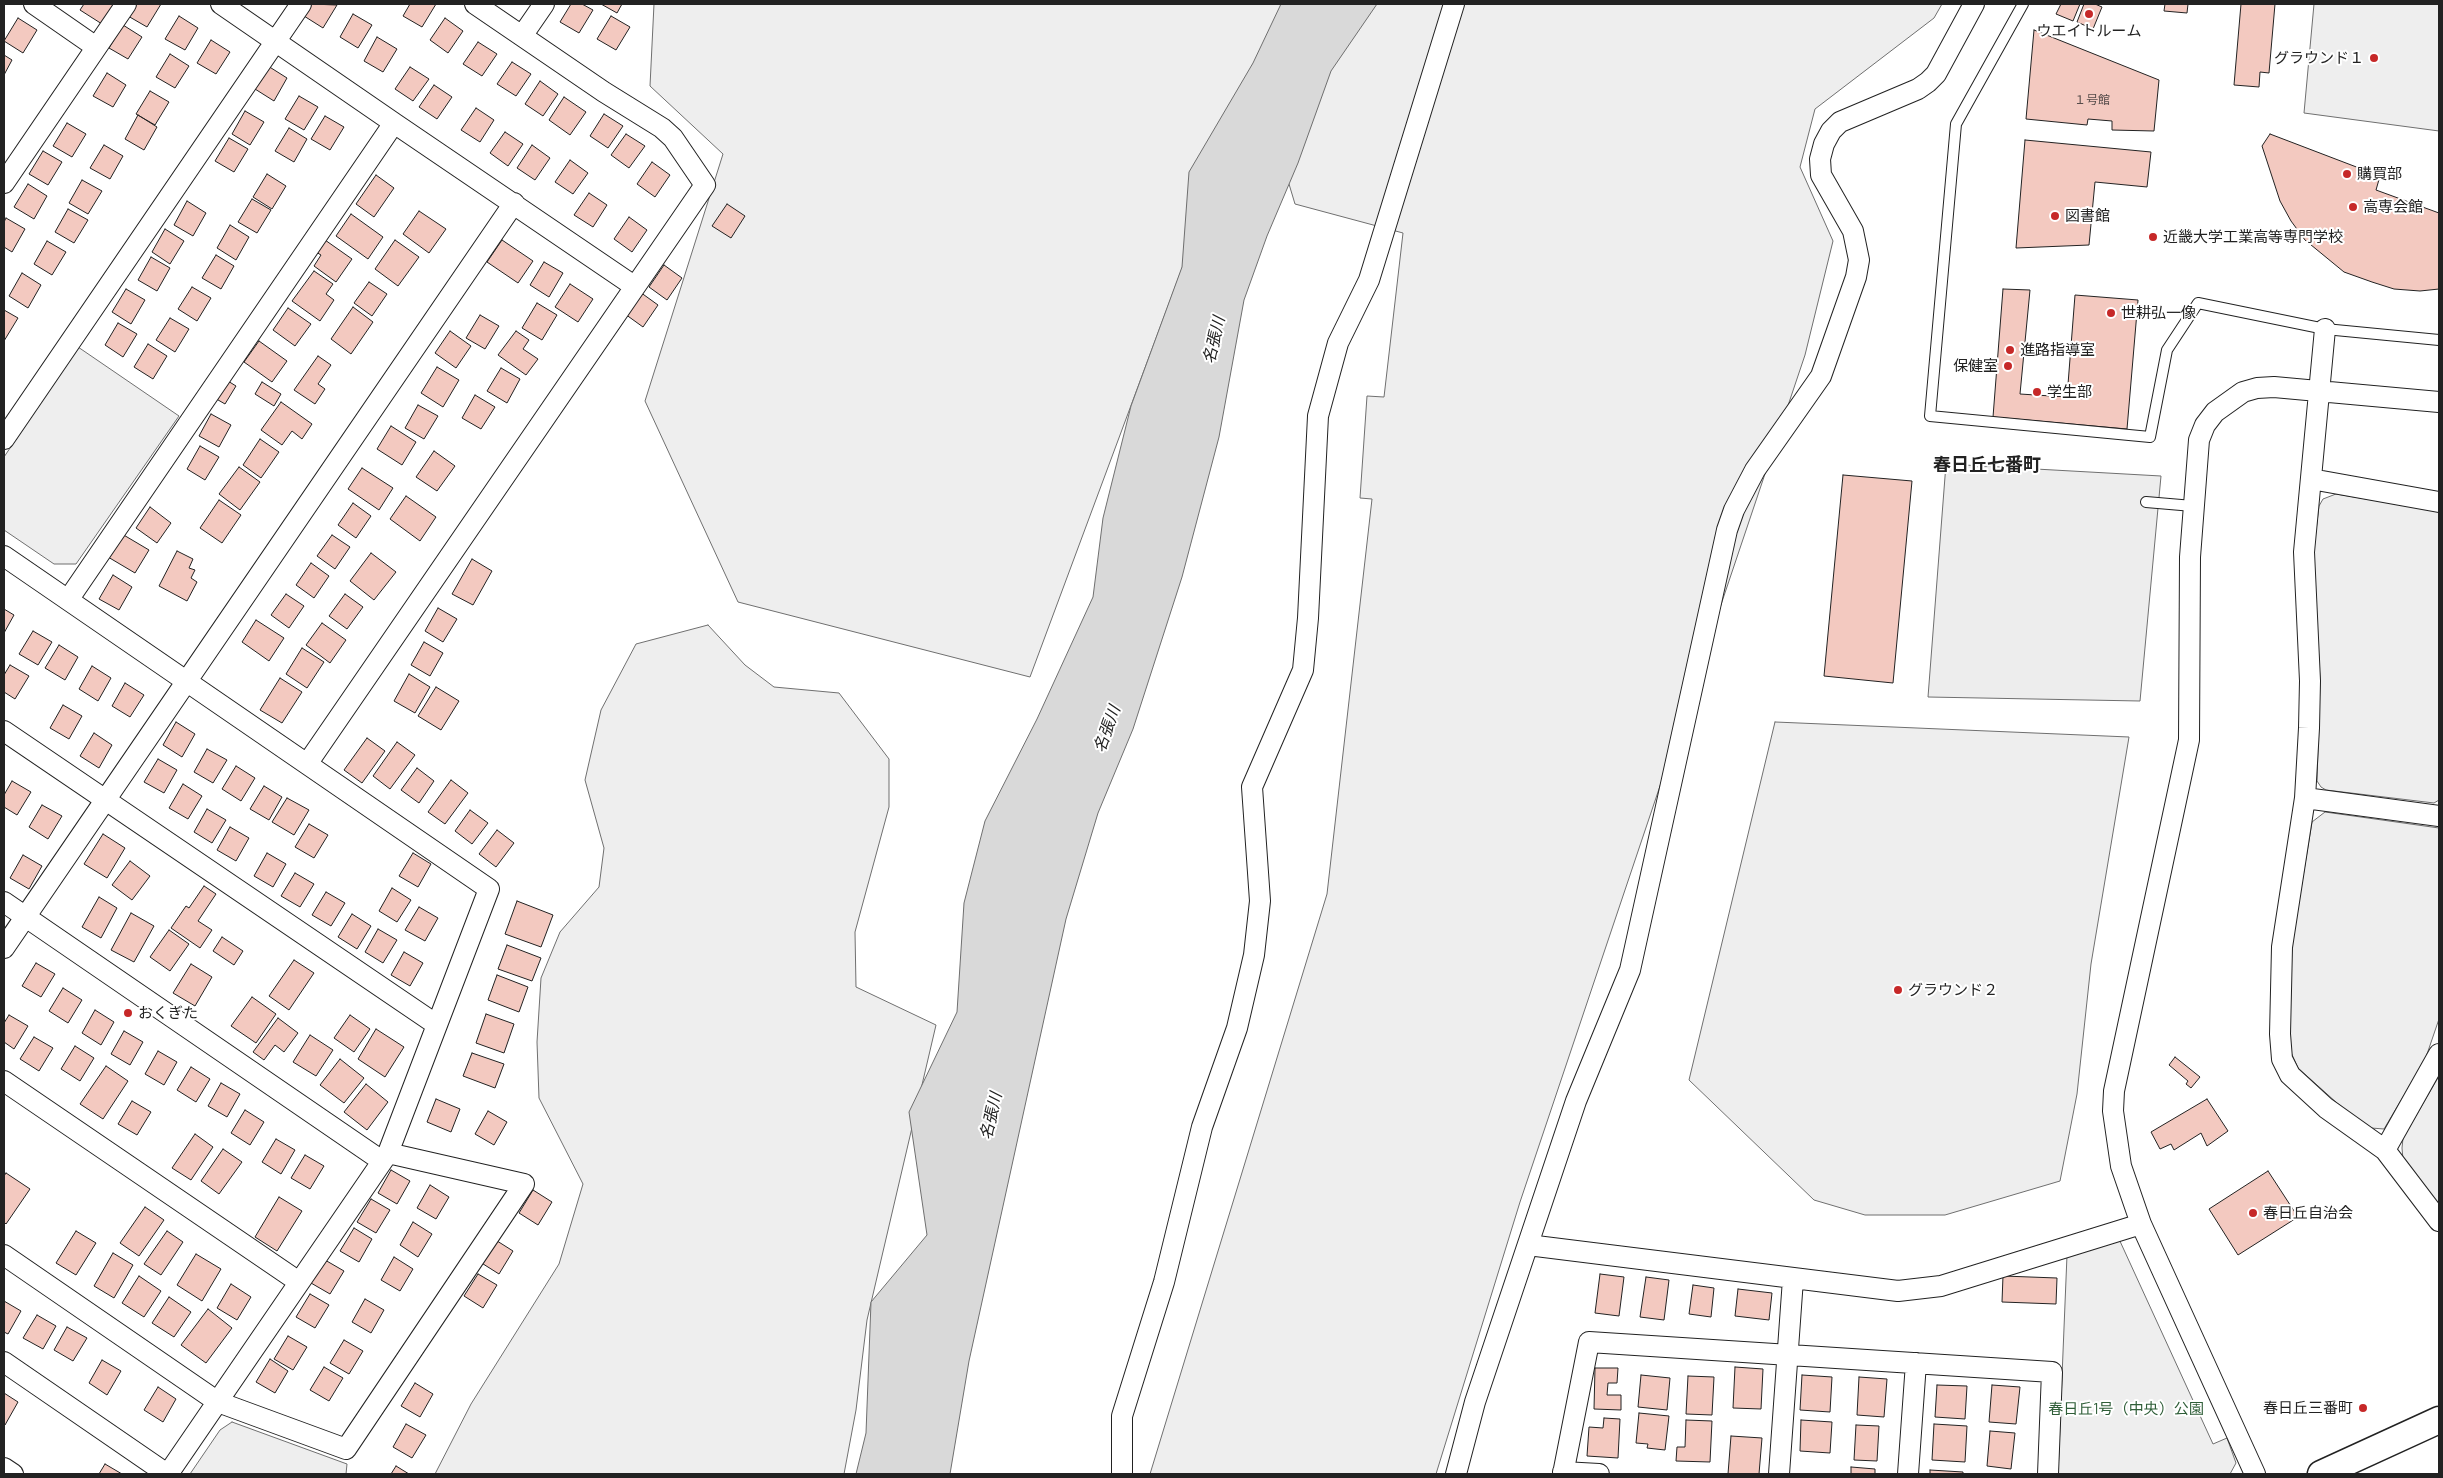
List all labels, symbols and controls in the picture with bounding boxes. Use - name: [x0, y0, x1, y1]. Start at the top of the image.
- marker: ウエイトルーム: [2083, 8, 2095, 20]
- place label: ウエイトルーム: [2037, 22, 2141, 40]
- place label: グラウンド１: [2274, 49, 2364, 67]
- marker: グラウンド１: [2368, 52, 2380, 64]
- house number: １号館: [2074, 93, 2110, 107]
- place label: 購買部: [2357, 165, 2402, 183]
- marker: 購買部: [2341, 168, 2353, 180]
- place label: 高専会館: [2363, 198, 2423, 216]
- marker: 高専会館: [2347, 201, 2359, 213]
- place label: 図書館: [2065, 207, 2110, 225]
- marker: 図書館: [2049, 210, 2061, 222]
- place label: 近畿大学工業高等専門学校: [2163, 228, 2343, 246]
- marker: 近畿大学工業高等専門学校: [2147, 231, 2159, 243]
- place label: 世耕弘一像: [2121, 304, 2196, 322]
- marker: 世耕弘一像: [2105, 307, 2117, 319]
- water label: 名張川: [1199, 314, 1229, 366]
- place label: 進路指導室: [2020, 341, 2095, 359]
- marker: 進路指導室: [2004, 344, 2016, 356]
- place label: 保健室: [1953, 357, 1998, 375]
- marker: 保健室: [2002, 360, 2014, 372]
- place label: 学生部: [2047, 383, 2092, 401]
- marker: 学生部: [2031, 386, 2043, 398]
- district label: 春日丘七番町: [1933, 454, 2041, 476]
- water label: 名張川: [1090, 703, 1124, 755]
- place label: グラウンド２: [1908, 981, 1998, 999]
- marker: グラウンド２: [1892, 984, 1904, 996]
- place label: おくぎた: [138, 1004, 198, 1022]
- marker: おくぎた: [122, 1007, 134, 1019]
- water label: 名張川: [976, 1090, 1006, 1142]
- place label: 春日丘自治会: [2263, 1204, 2353, 1222]
- marker: 春日丘自治会: [2247, 1207, 2259, 1219]
- place label: 春日丘三番町: [2263, 1399, 2353, 1417]
- park label: 春日丘1号（中央）公園: [2048, 1400, 2204, 1418]
- marker: 春日丘三番町: [2357, 1402, 2369, 1414]

